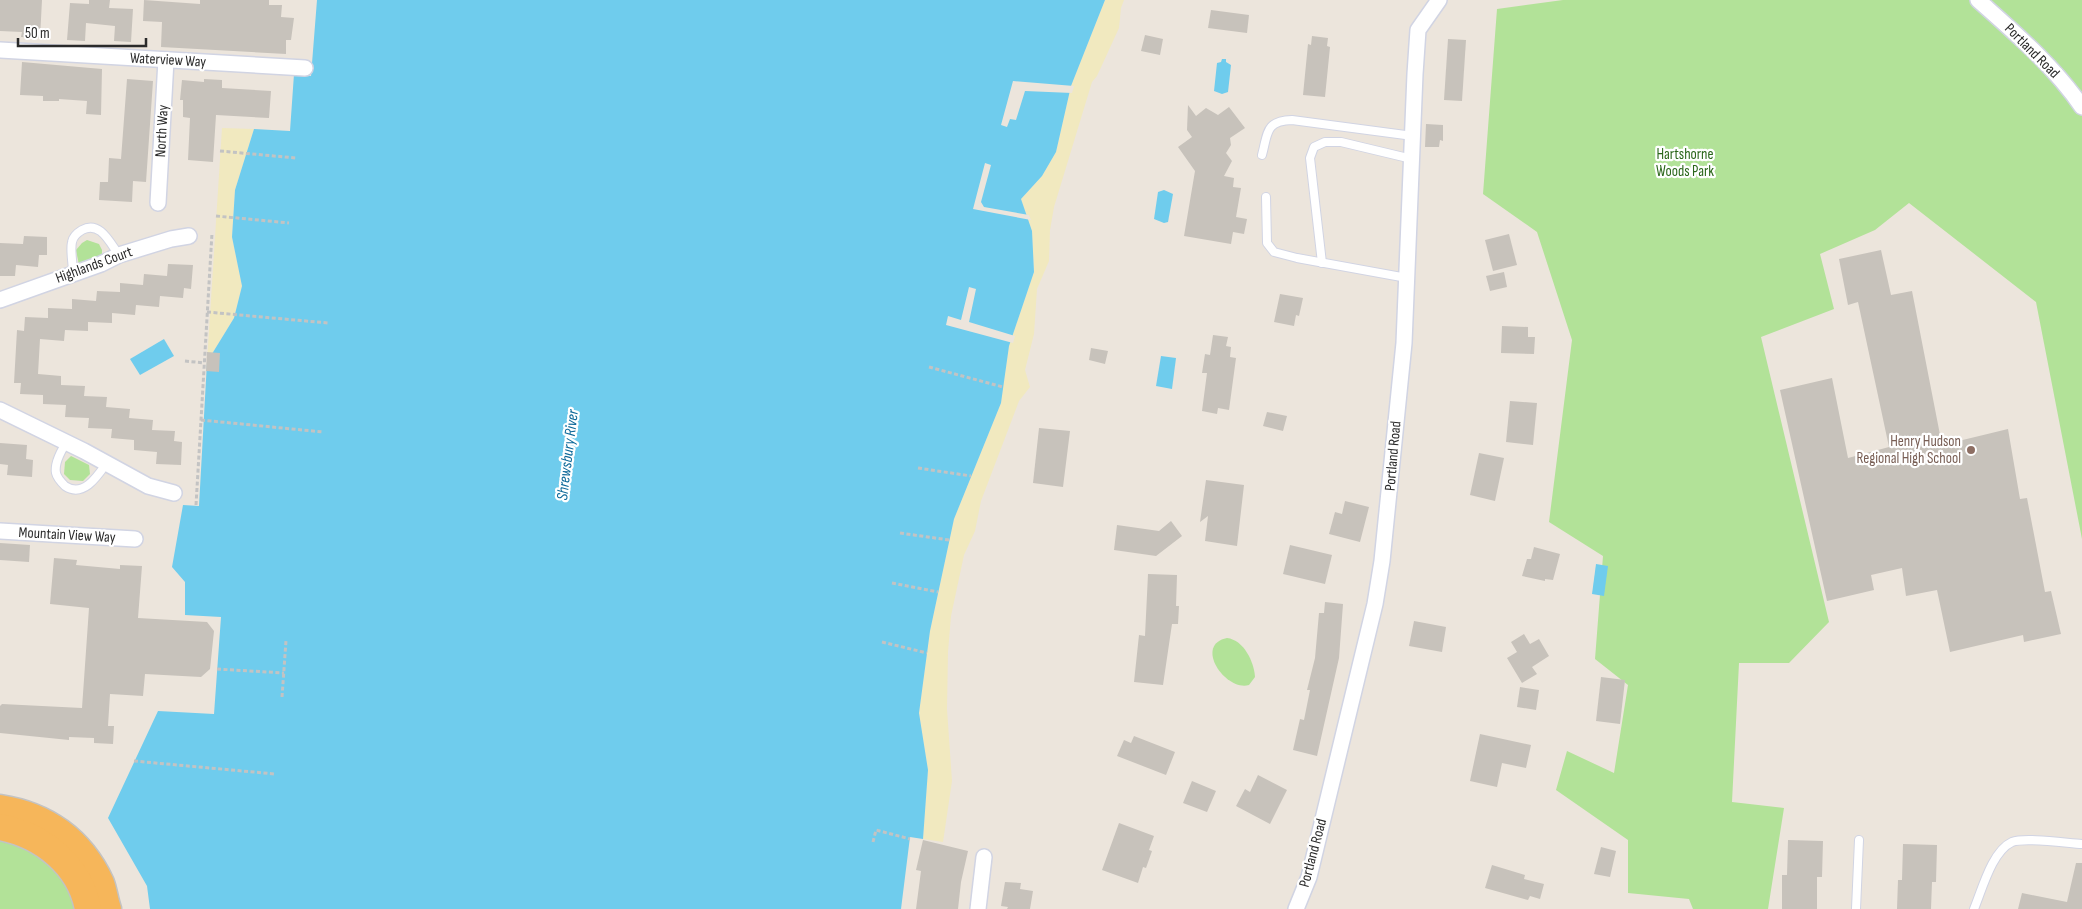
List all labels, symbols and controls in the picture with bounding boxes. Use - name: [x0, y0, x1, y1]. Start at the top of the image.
- scale bar: [18, 15, 145, 47]
- street label: Portland Road: [2000, 19, 2064, 83]
- text: 50 m: [25, 24, 50, 43]
- street label: Waterview Way: [129, 49, 207, 71]
- street label: North Way: [151, 104, 173, 158]
- park label: Hartshorne Woods Park: [1656, 145, 1714, 181]
- street label: Highlands Court: [53, 242, 135, 288]
- water label: Shrewsbury River: [553, 408, 583, 501]
- street label: Portland Road: [1380, 420, 1406, 492]
- place label: Henry Hudson Regional High School: [1857, 432, 1961, 468]
- marker: Henry Hudson Regional High School: [1965, 444, 1977, 456]
- street label: Mountain View Way: [18, 523, 116, 547]
- street label: Portland Road: [1295, 817, 1331, 889]

